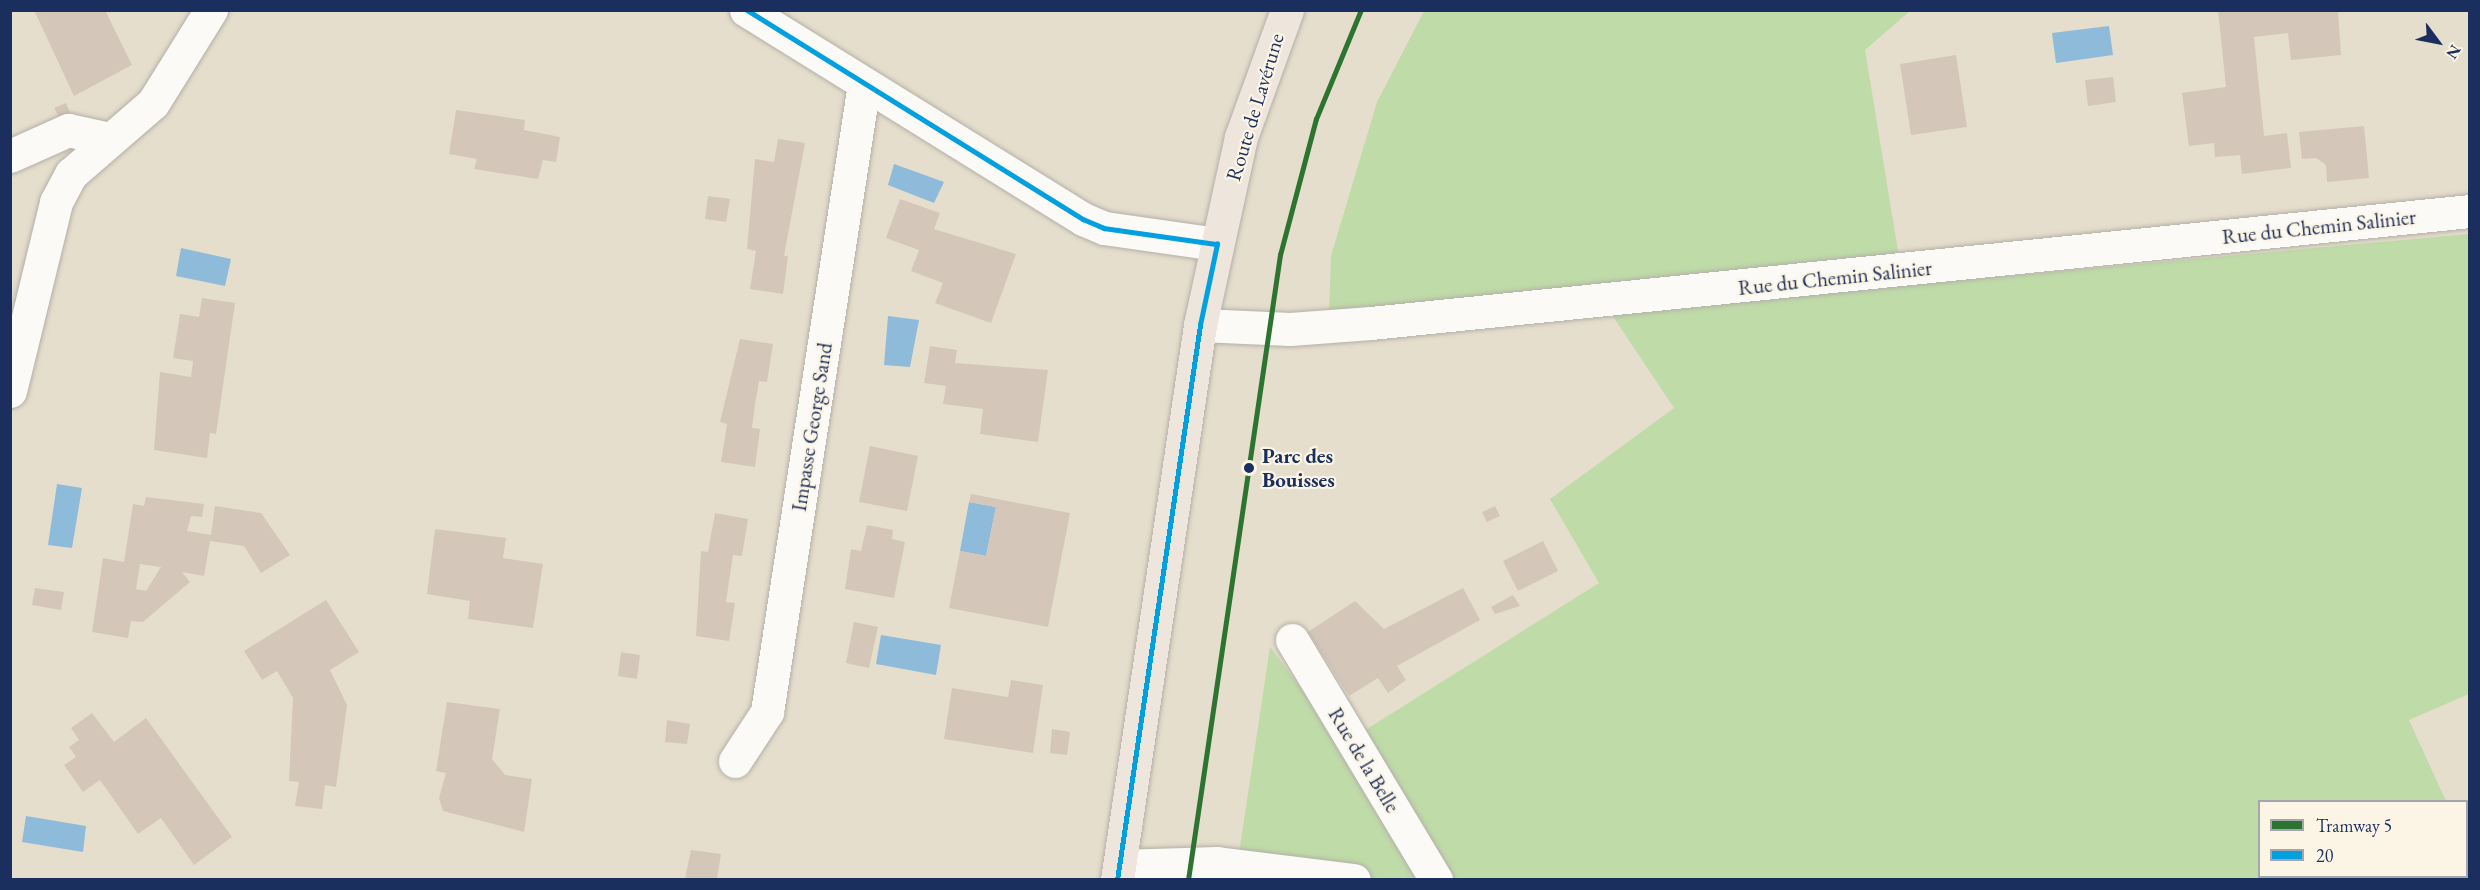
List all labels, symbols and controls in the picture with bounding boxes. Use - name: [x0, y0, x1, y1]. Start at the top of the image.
- north arrow: [2408, 12, 2468, 72]
- street label: Route de Lavérune: [1221, 30, 1289, 184]
- text: N: [2441, 41, 2466, 63]
- street label: Rue du Chemin Salinier: [2221, 204, 2417, 250]
- street label: Rue du Chemin Salinier: [1737, 255, 1933, 301]
- street label: Impasse George Sand: [786, 341, 838, 513]
- place label: Parc des Bouisses: [1262, 443, 1335, 493]
- marker: Parc des Bouisses: [1240, 459, 1258, 477]
- street label: Rue de la Belle: [1323, 703, 1405, 817]
- legend: [2258, 800, 2468, 878]
- text: Tramway 5: [2316, 814, 2392, 837]
- text: 20: [2316, 844, 2333, 867]

